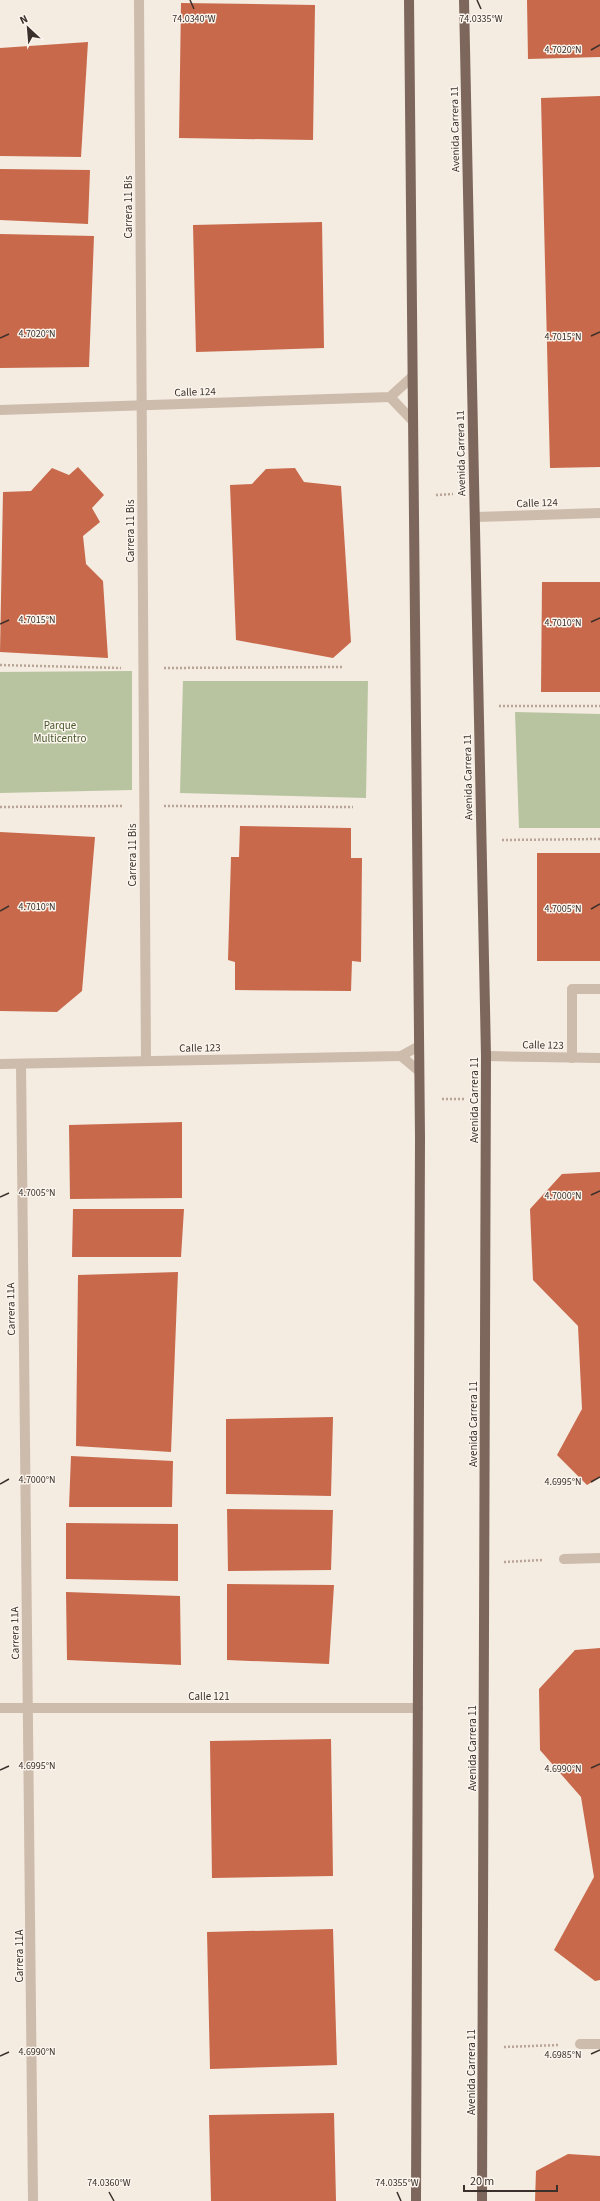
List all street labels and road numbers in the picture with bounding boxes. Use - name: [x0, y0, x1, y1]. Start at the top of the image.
- street label: Avenida Carrera 11: [447, 86, 463, 172]
- street label: Carrera 11 Bis: [121, 175, 136, 239]
- street label: Calle 124: [174, 384, 217, 400]
- street label: Avenida Carrera 11: [453, 410, 469, 496]
- street label: Calle 124: [516, 495, 559, 511]
- street label: Carrera 11 Bis: [123, 499, 138, 563]
- street label: Avenida Carrera 11: [460, 734, 476, 820]
- street label: Carrera 11 Bis: [125, 823, 140, 887]
- street label: Calle 123: [522, 1037, 564, 1053]
- street label: Calle 123: [179, 1040, 221, 1056]
- street label: Avenida Carrera 11: [467, 1057, 482, 1143]
- street label: Carrera 11A: [3, 1282, 19, 1336]
- street label: Avenida Carrera 11: [466, 1381, 481, 1467]
- street label: Carrera 11A: [7, 1606, 23, 1660]
- street label: Calle 121: [188, 1689, 230, 1704]
- street label: Avenida Carrera 11: [465, 1705, 480, 1791]
- street label: Carrera 11A: [12, 1929, 27, 1983]
- street label: Avenida Carrera 11: [464, 2029, 479, 2115]

